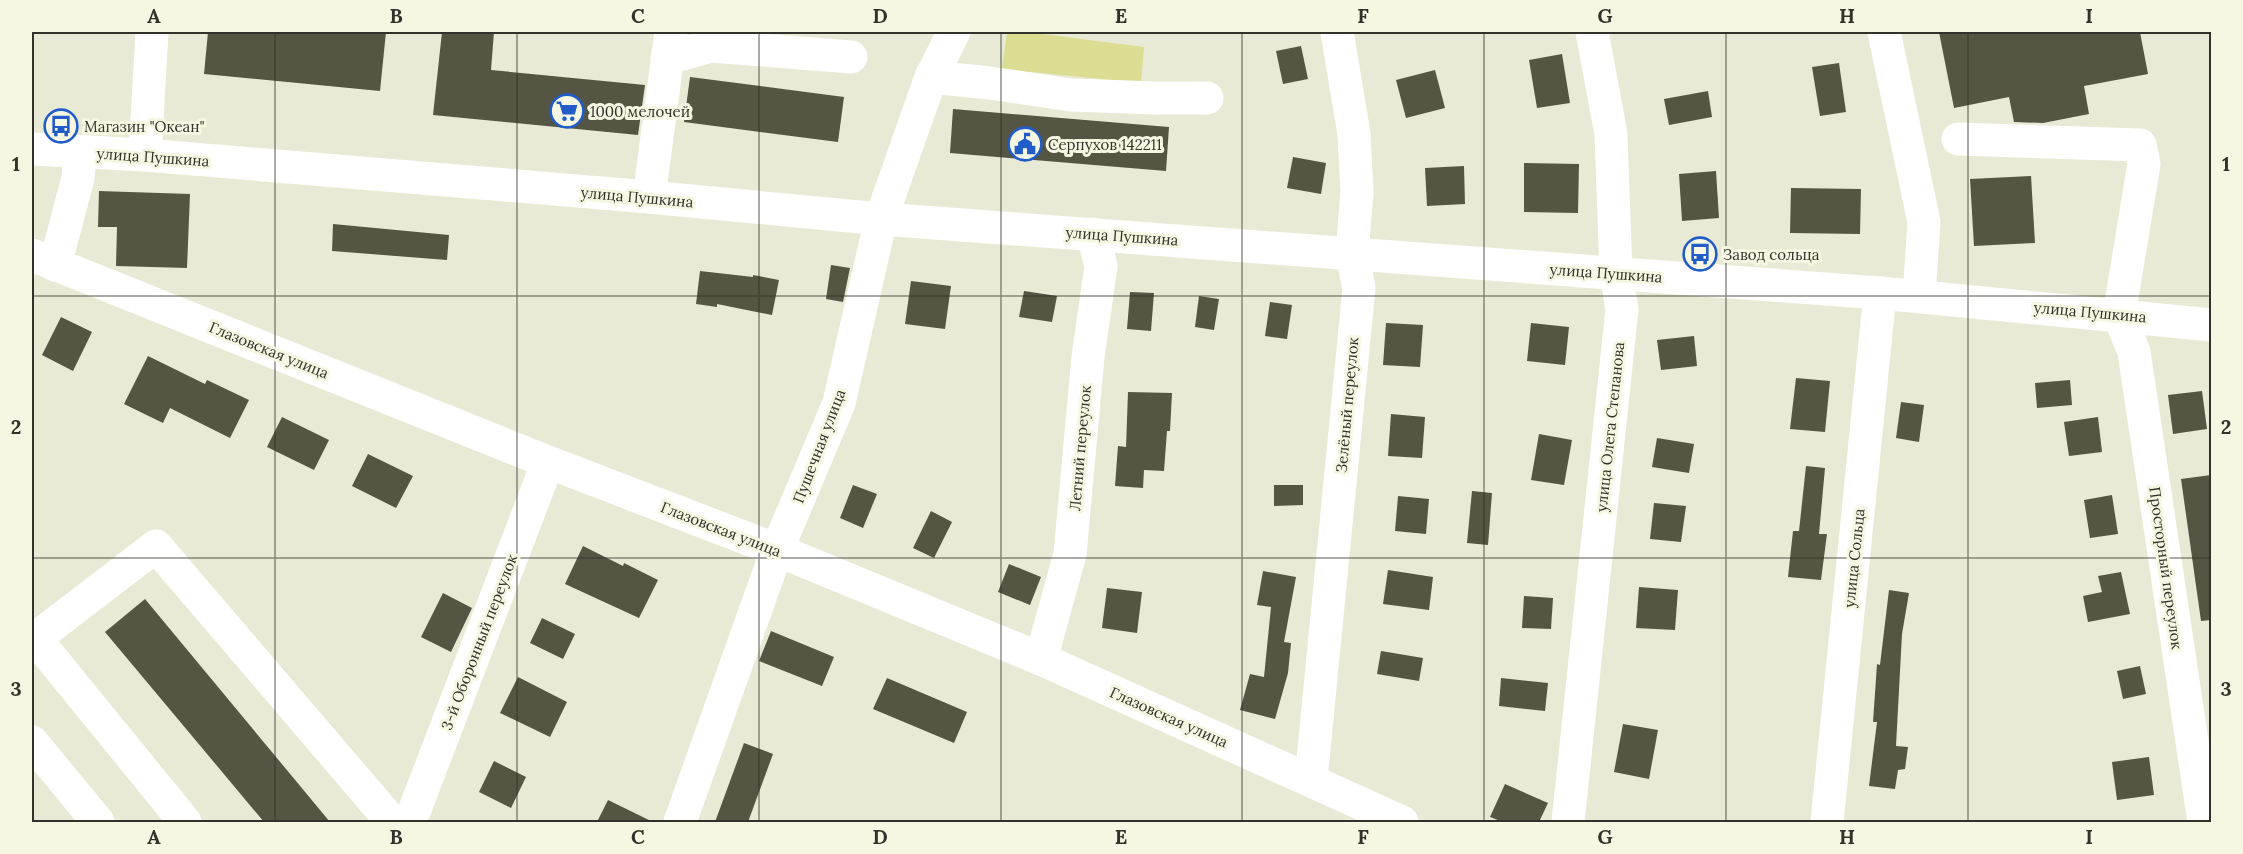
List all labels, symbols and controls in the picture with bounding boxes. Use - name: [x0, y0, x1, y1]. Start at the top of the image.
- text: A: [147, 3, 161, 28]
- text: B: [389, 3, 403, 28]
- text: C: [631, 3, 645, 28]
- text: D: [872, 3, 888, 28]
- text: E: [1115, 3, 1127, 28]
- text: F: [1357, 3, 1369, 28]
- text: G: [1597, 3, 1613, 28]
- text: H: [1839, 3, 1855, 28]
- text: I: [2085, 3, 2093, 28]
- supermarket icon: 1000 мелочей: [549, 93, 585, 129]
- place label: 1000 мелочей: [590, 102, 690, 121]
- bus stop icon: Магазин "Океан": [43, 108, 79, 144]
- place label: Магазин "Океан": [84, 117, 205, 136]
- public building icon: Серпухов 142211: [1007, 126, 1043, 162]
- place label: Серпухов 142211: [1048, 135, 1162, 154]
- street label: улица Пушкина: [96, 144, 210, 170]
- text: 1: [12, 151, 20, 176]
- text: 1: [2222, 151, 2230, 176]
- street label: улица Пушкина: [580, 183, 694, 211]
- street label: улица Пушкина: [1065, 223, 1179, 249]
- bus stop icon: Завод сольца: [1682, 236, 1718, 272]
- place label: Завод сольца: [1723, 245, 1820, 264]
- street label: улица Пушкина: [1549, 260, 1663, 286]
- street label: улица Пушкина: [2033, 298, 2147, 326]
- street label: Глазовская улица: [206, 317, 332, 383]
- street label: Зелёный переулок: [1332, 336, 1362, 474]
- street label: улица Олега Степанова: [1592, 341, 1628, 513]
- street label: Летний переулок: [1065, 385, 1095, 511]
- street label: Пушечная улица: [789, 386, 850, 506]
- text: 2: [11, 414, 21, 439]
- text: 2: [2221, 414, 2231, 439]
- street label: Просторный переулок: [2145, 485, 2187, 651]
- street label: Глазовская улица: [658, 497, 784, 561]
- street label: улица Сольца: [1839, 507, 1869, 609]
- street label: 3-й Оборонный переулок: [437, 551, 521, 733]
- text: 3: [10, 676, 22, 701]
- text: 3: [2220, 676, 2232, 701]
- street label: Глазовская улица: [1107, 682, 1231, 752]
- text: A: [147, 824, 161, 849]
- text: B: [389, 824, 403, 849]
- text: C: [631, 824, 645, 849]
- text: D: [872, 824, 888, 849]
- text: E: [1115, 824, 1127, 849]
- text: F: [1357, 824, 1369, 849]
- text: G: [1597, 824, 1613, 849]
- text: H: [1839, 824, 1855, 849]
- text: I: [2085, 824, 2093, 849]

